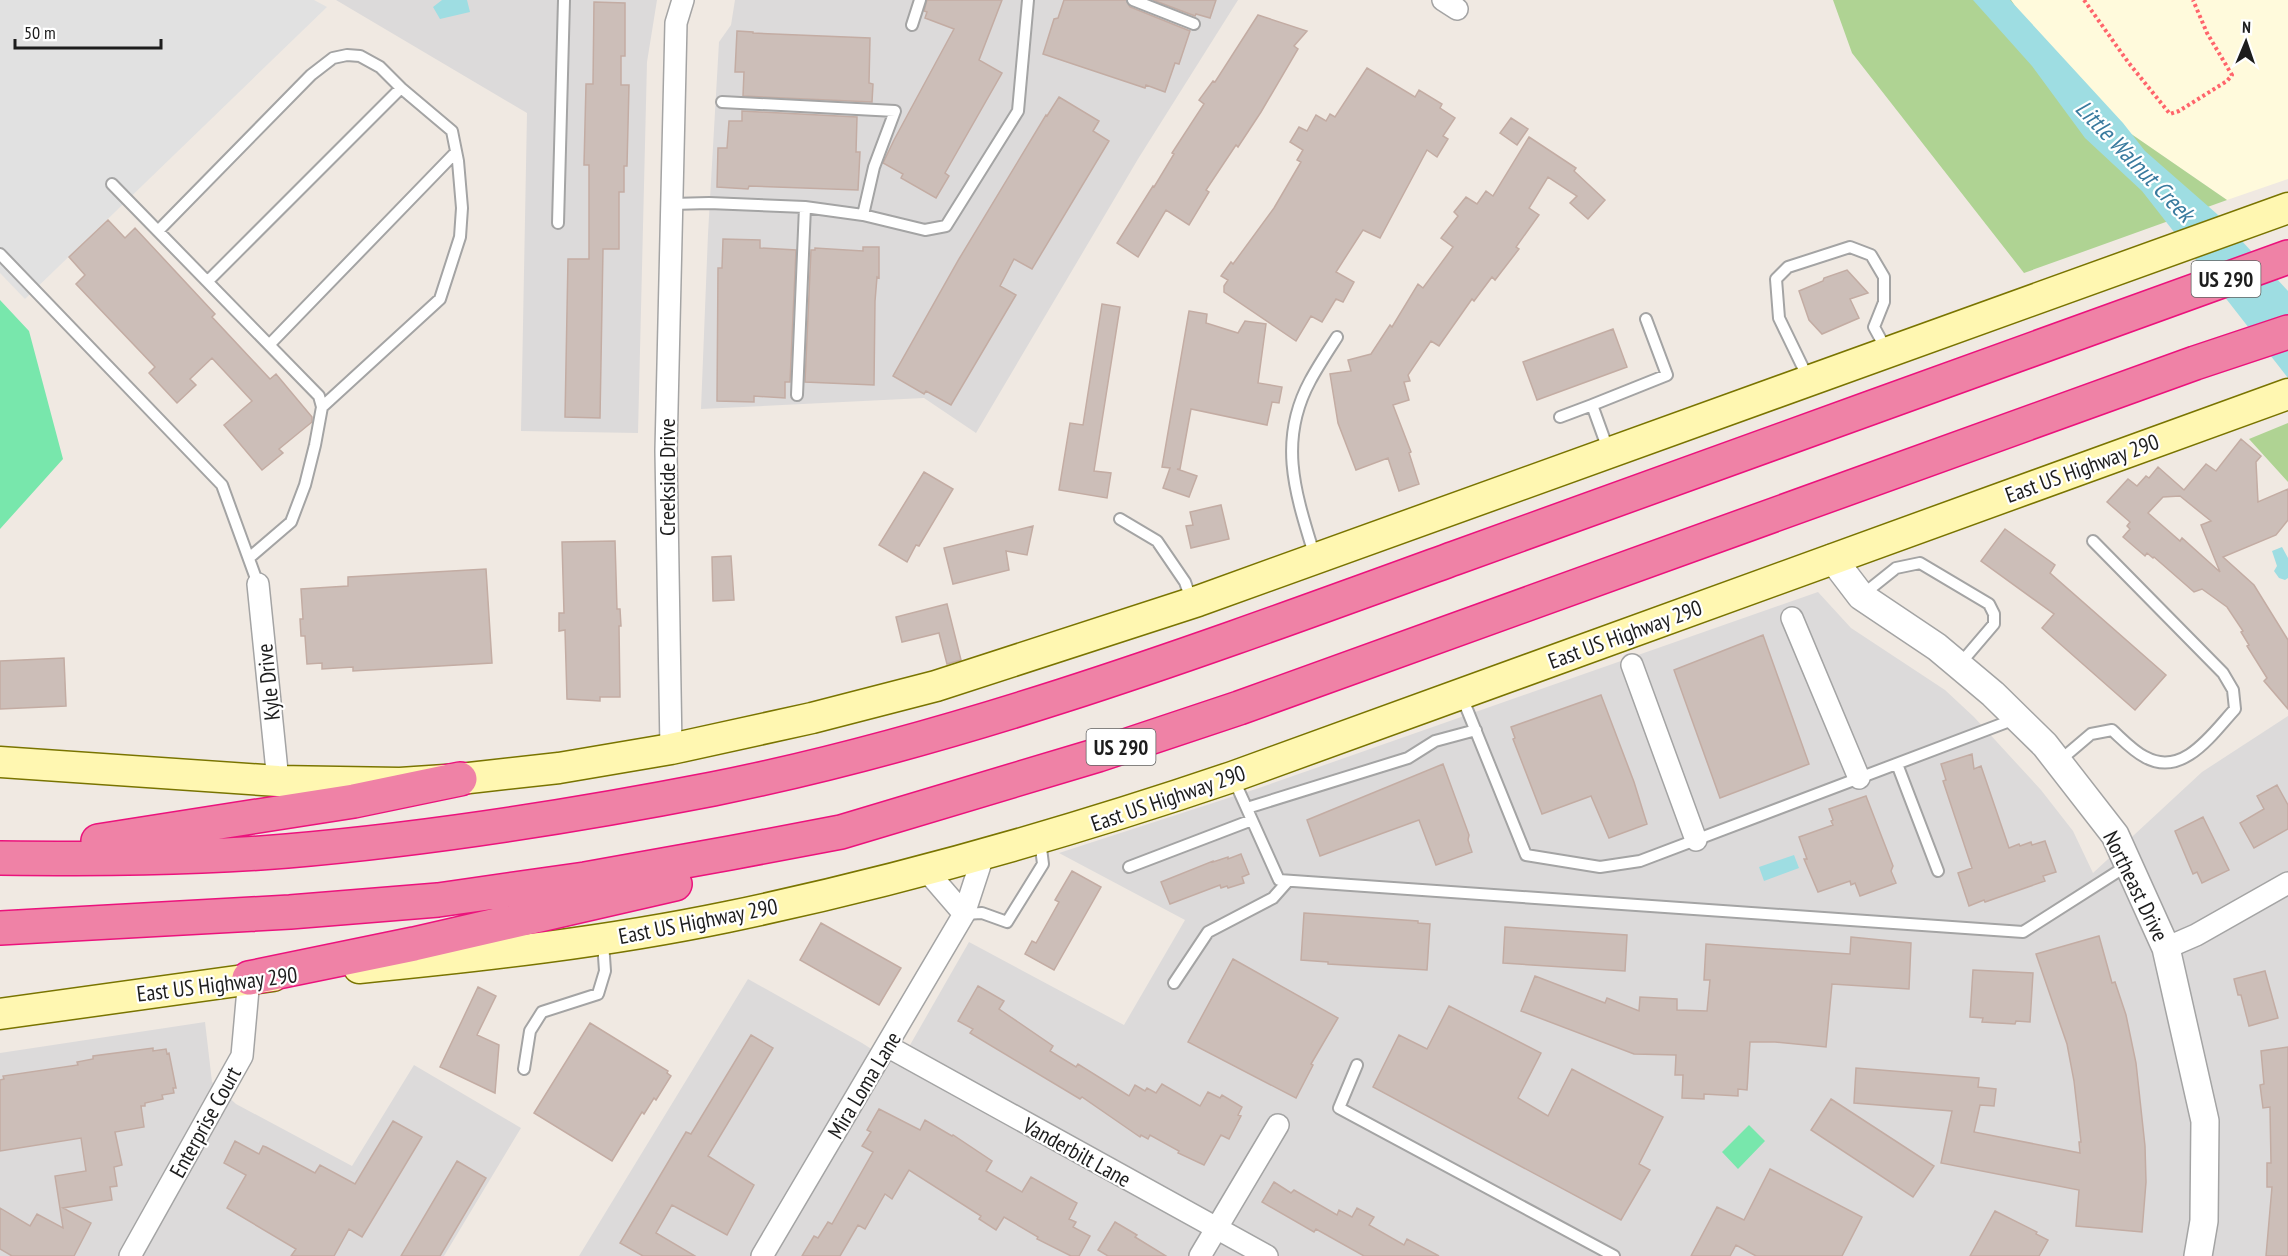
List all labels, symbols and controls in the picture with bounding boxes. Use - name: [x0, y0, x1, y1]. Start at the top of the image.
- scale bar: [15, 12, 160, 50]
- north arrow: [2216, 12, 2276, 72]
- text: N: [2242, 17, 2251, 37]
- text: 50 m: [24, 21, 56, 44]
- water label: Little Walnut Creek: [2069, 93, 2203, 230]
- road number: US 290: [2192, 261, 2260, 297]
- street label: Creekside Drive: [653, 418, 681, 536]
- street label: East US Highway 290: [2001, 427, 2163, 509]
- street label: East US Highway 290: [1544, 593, 1706, 675]
- street label: Kyle Drive: [250, 642, 286, 722]
- road number: US 290: [1086, 729, 1156, 765]
- street label: East US Highway 290: [1087, 758, 1249, 838]
- street label: Northeast Drive: [2097, 826, 2175, 946]
- street label: East US Highway 290: [616, 892, 780, 950]
- street label: East US Highway 290: [135, 960, 299, 1008]
- street label: Mira Loma Lane: [821, 1026, 907, 1144]
- street label: Enterprise Court: [163, 1062, 247, 1182]
- street label: Vanderbilt Lane: [1017, 1110, 1136, 1193]

